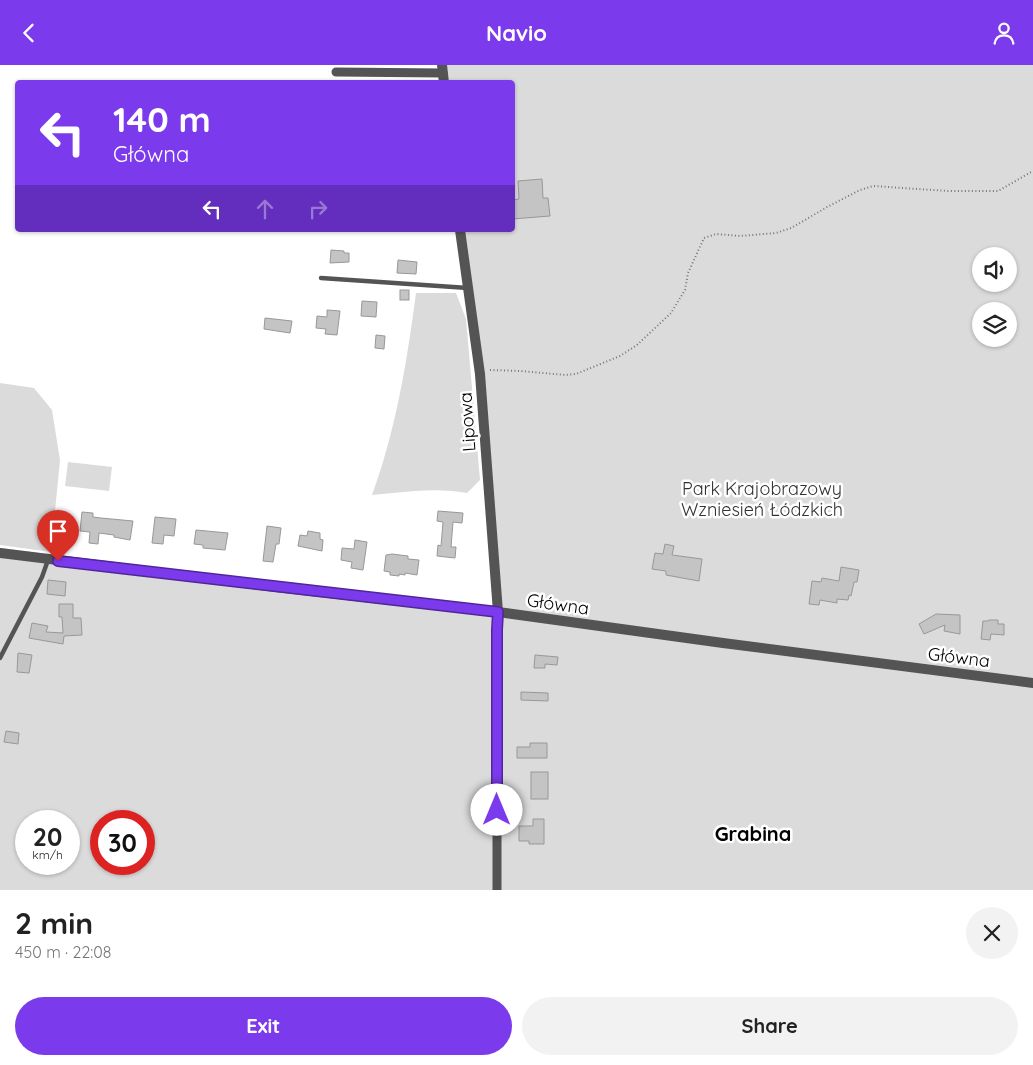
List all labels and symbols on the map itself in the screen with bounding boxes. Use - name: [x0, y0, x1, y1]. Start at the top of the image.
- street label: Lipowa: [453, 391, 481, 453]
- park label: Park Krajobrazowy Wzniesień Łódzkich: [681, 477, 843, 521]
- pin: [37, 510, 79, 561]
- street label: Główna: [526, 588, 590, 620]
- street label: Główna: [927, 642, 991, 672]
- position arrow: [470, 783, 522, 835]
- speed limit sign: 30: [90, 810, 155, 875]
- district label: Grabina: [715, 821, 791, 846]

